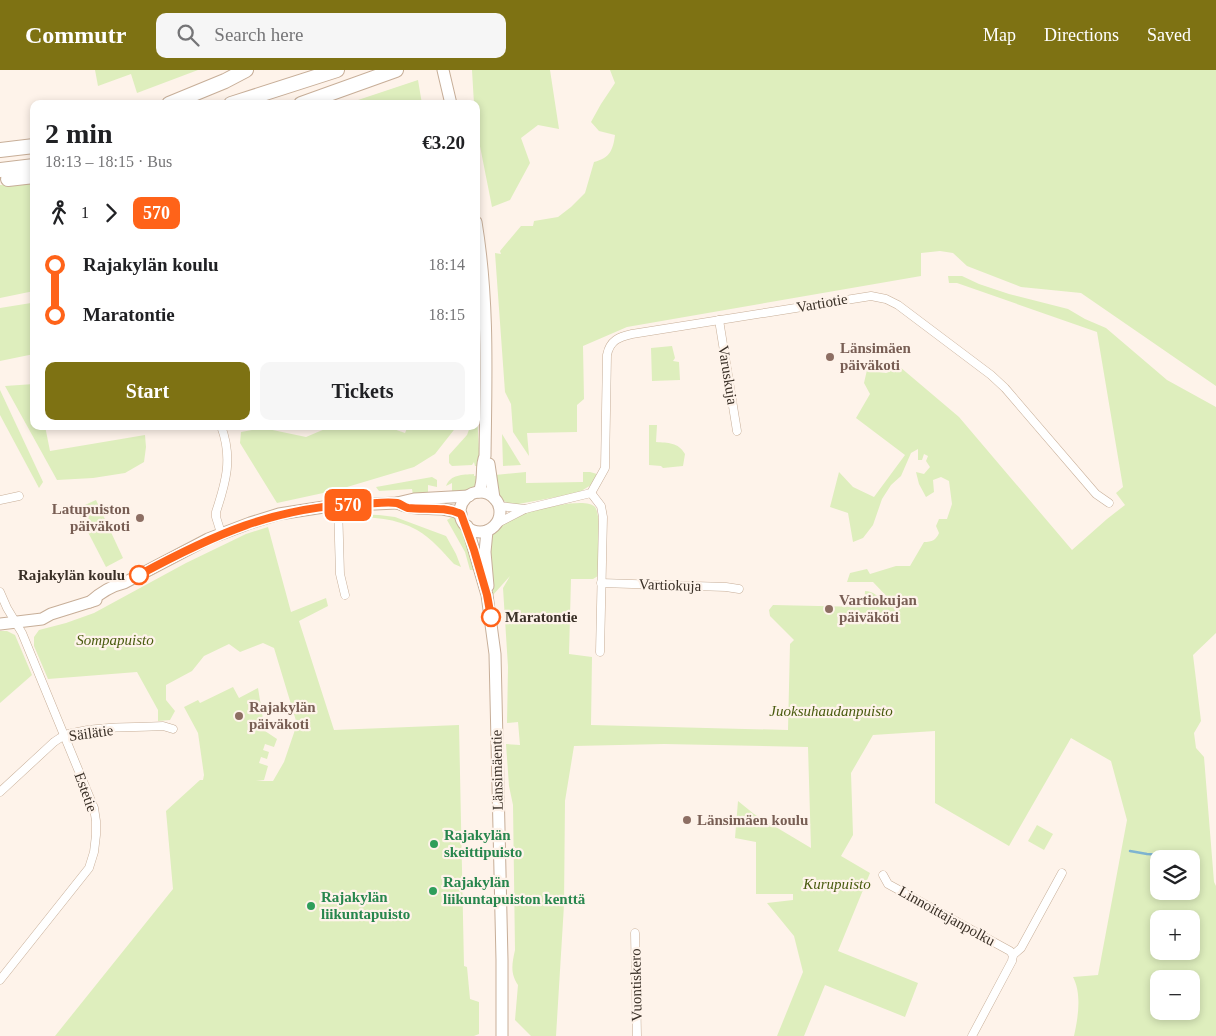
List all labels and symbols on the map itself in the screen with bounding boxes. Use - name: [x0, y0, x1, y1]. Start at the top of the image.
- street label: Vartiotie: [795, 291, 849, 315]
- place label: Länsimäen päiväkoti: [840, 340, 912, 373]
- street label: Varuskuja: [715, 344, 741, 406]
- marker: Länsimäen päiväkoti: [824, 351, 836, 363]
- line badge: 570: [319, 489, 377, 521]
- place label: Latupuiston päiväkoti: [52, 501, 131, 534]
- marker: Latupuiston päiväkoti: [134, 512, 146, 524]
- marker: Rajakylän koulu: [129, 565, 149, 585]
- place label: Rajakylän koulu: [18, 567, 125, 583]
- street label: Vartiokuja: [638, 576, 702, 594]
- place label: Vartiokujan päiväköti: [839, 592, 917, 625]
- marker: Vartiokujan päiväköti: [823, 603, 835, 615]
- marker: Maratontie: [481, 607, 501, 627]
- place label: Maratontie: [505, 609, 578, 625]
- park label: Sompapuisto: [76, 632, 154, 648]
- place label: Rajakylän päiväkoti: [249, 699, 316, 732]
- park label: Juoksuhaudanpuisto: [769, 703, 893, 719]
- marker: Rajakylän päiväkoti: [233, 710, 245, 722]
- street label: Säilätie: [68, 722, 115, 744]
- street label: Länsimäentie: [488, 729, 506, 811]
- street label: Estetie: [72, 770, 101, 814]
- place label: Länsimäen koulu: [697, 812, 808, 828]
- marker: Länsimäen koulu: [681, 814, 693, 826]
- place label: Rajakylän skeittipuisto: [444, 827, 522, 860]
- marker: Rajakylän skeittipuisto: [428, 838, 440, 850]
- place label: Rajakylän liikuntapuiston kenttä: [443, 874, 586, 907]
- park label: Kurupuisto: [802, 876, 871, 892]
- street label: Linnoittajanpolku: [896, 883, 998, 949]
- marker: Rajakylän liikuntapuiston kenttä: [427, 885, 439, 897]
- place label: Rajakylän liikuntapuisto: [321, 889, 410, 922]
- marker: Rajakylän liikuntapuisto: [305, 900, 317, 912]
- street label: Vuontiskero: [627, 948, 645, 1022]

